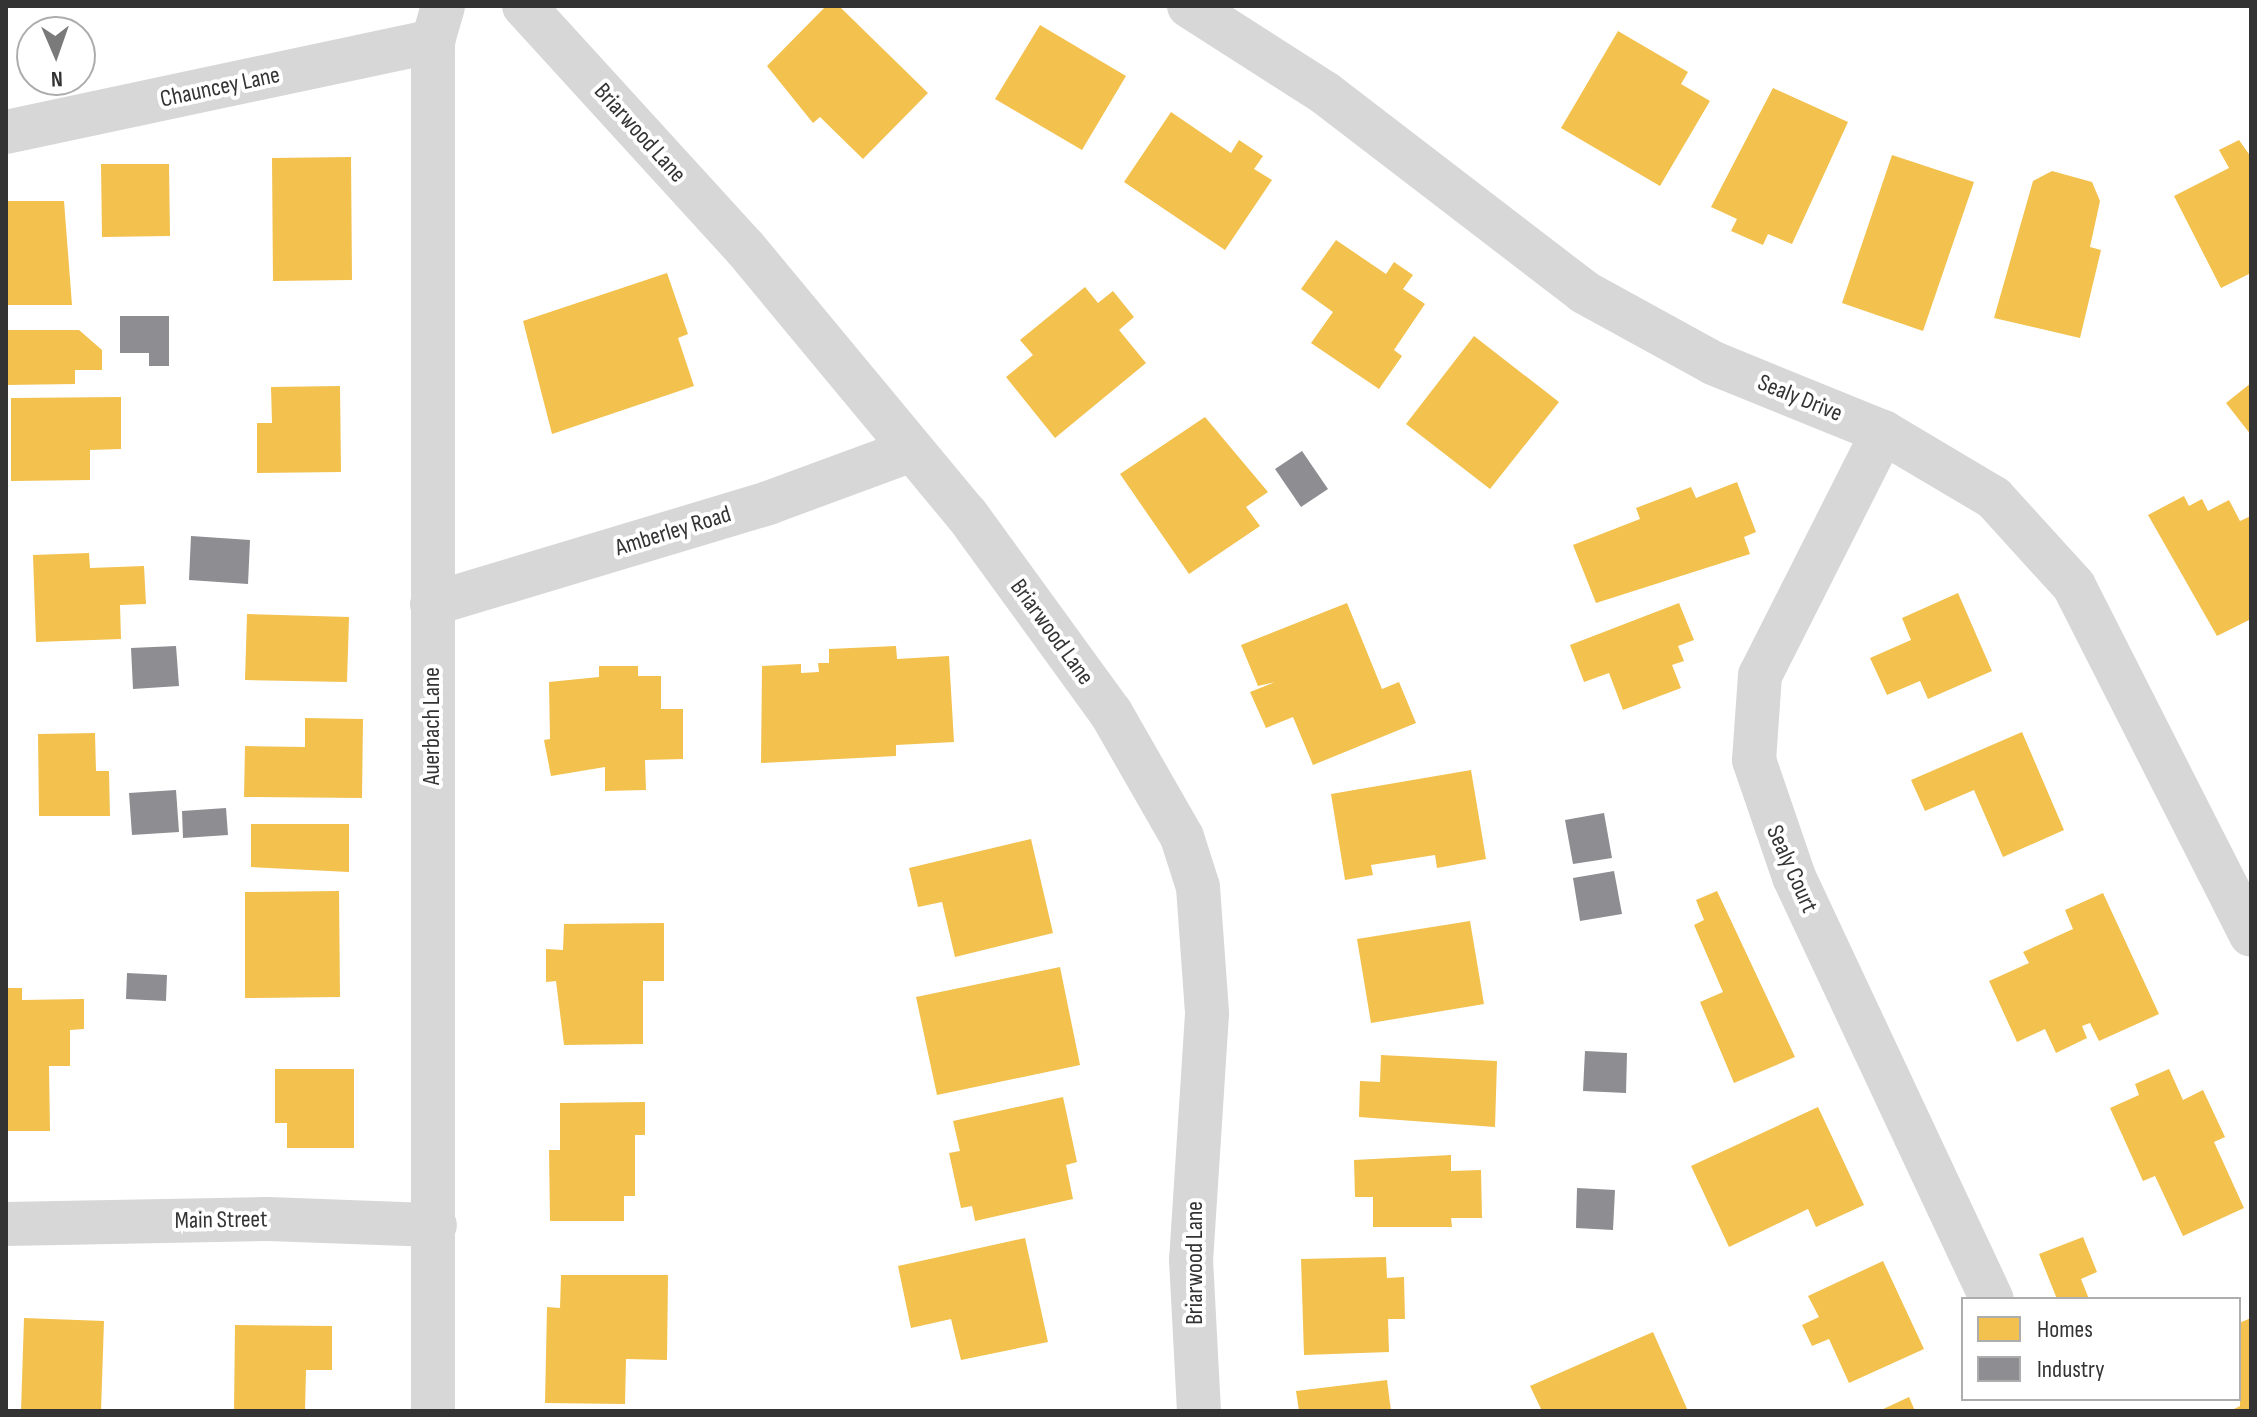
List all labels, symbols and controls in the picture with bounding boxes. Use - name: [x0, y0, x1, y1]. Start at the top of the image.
- north arrow: [16, 16, 96, 96]
- street label: Chauncey Lane: [158, 60, 282, 114]
- text: N: [50, 65, 63, 92]
- street label: Briarwood Lane: [588, 77, 692, 189]
- street label: Sealy Drive: [1754, 368, 1846, 428]
- street label: Amberley Road: [612, 500, 734, 562]
- street label: Briarwood Lane: [1004, 574, 1100, 690]
- street label: Auerbach Lane: [418, 667, 446, 785]
- street label: Sealy Court: [1760, 821, 1824, 917]
- street label: Briarwood Lane: [1181, 1201, 1209, 1325]
- street label: Main Street: [174, 1205, 268, 1235]
- legend: [1961, 1297, 2241, 1401]
- text: Homes: [2037, 1315, 2093, 1344]
- text: Industry: [2037, 1355, 2104, 1384]

